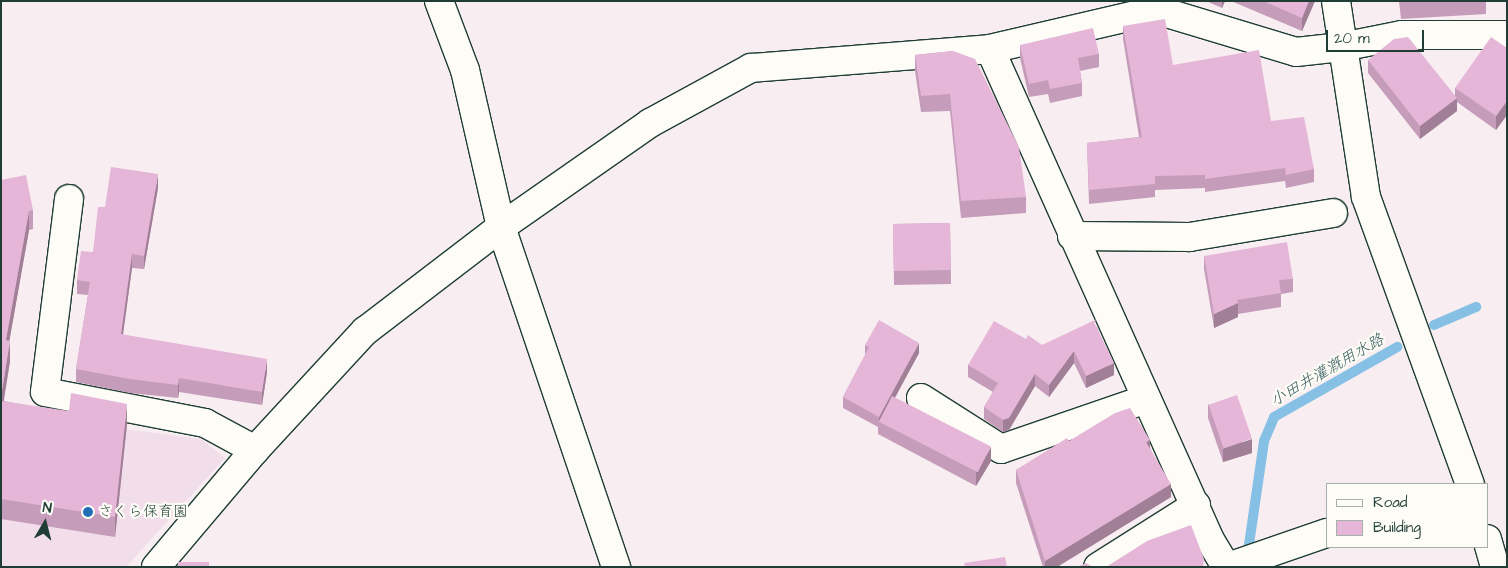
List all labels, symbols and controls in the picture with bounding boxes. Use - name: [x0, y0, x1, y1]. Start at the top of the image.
- scale bar: [1328, 20, 1426, 52]
- text: 20 m: [1334, 28, 1370, 49]
- water label: 小田井灌漑用水路: [1267, 330, 1387, 410]
- legend: [1326, 483, 1488, 548]
- text: Road: [1373, 492, 1407, 513]
- north arrow: [20, 498, 70, 548]
- text: N: [41, 498, 53, 519]
- place label: さくら保育園: [98, 503, 188, 521]
- marker: さくら保育園: [82, 506, 94, 518]
- text: Building: [1373, 517, 1421, 538]

